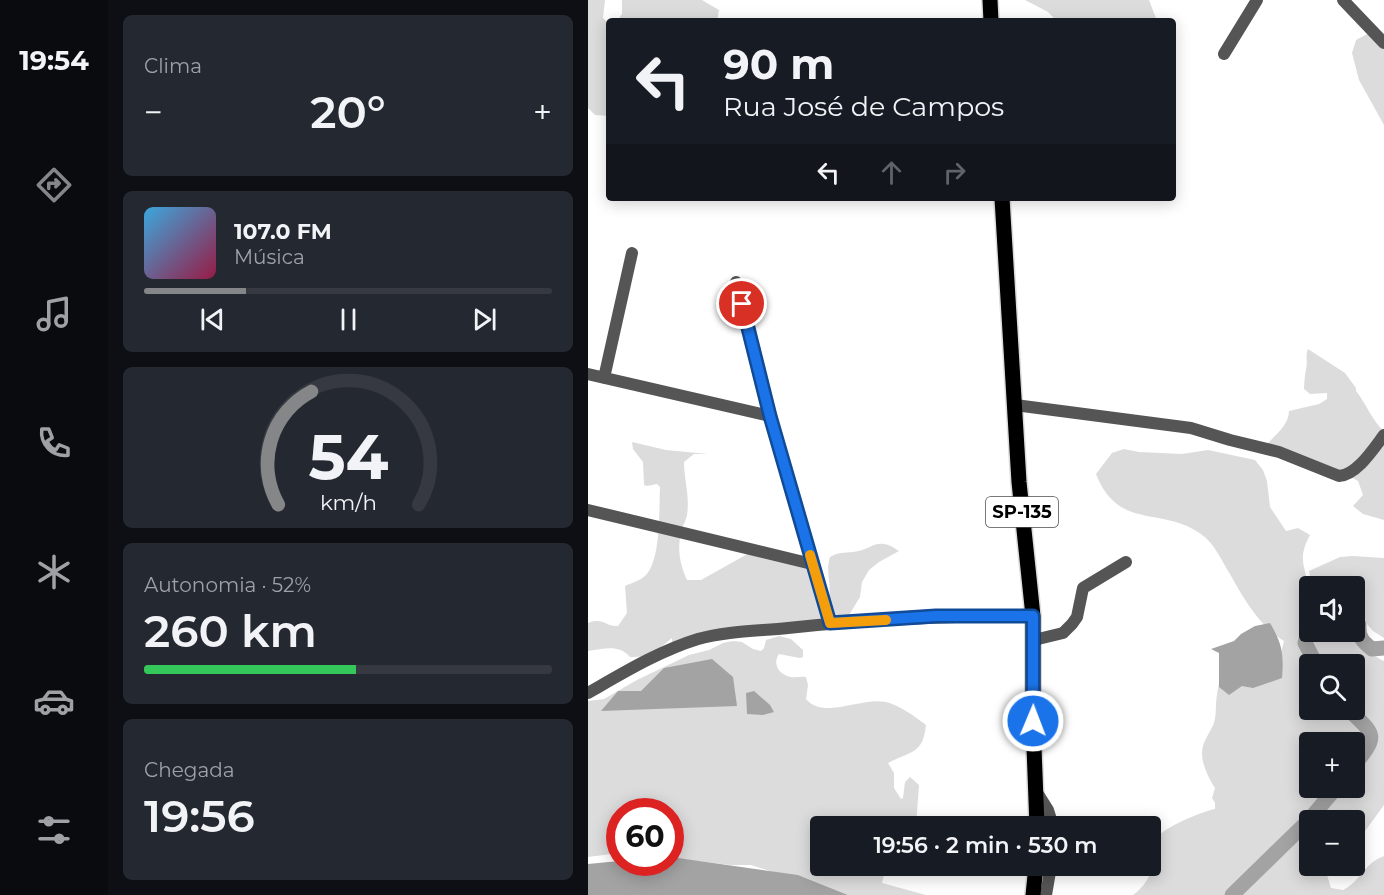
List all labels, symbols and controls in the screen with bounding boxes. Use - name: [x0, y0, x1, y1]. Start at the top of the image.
- text: 90 m: [723, 38, 834, 90]
- icon: left: [624, 42, 702, 120]
- text: 19:54: [19, 44, 89, 77]
- text: Clima: [144, 54, 202, 78]
- text: 20°: [310, 84, 386, 139]
- text: Rua José de Campos: [723, 90, 1004, 123]
- text: −: [144, 92, 163, 132]
- text: +: [533, 92, 552, 132]
- icon: left: [812, 156, 845, 189]
- icon: ahead: [875, 156, 908, 189]
- icon: right: [938, 156, 971, 189]
- icon: directions: [33, 164, 75, 206]
- text: 107.0 FM: [234, 218, 332, 245]
- text: Música: [234, 245, 305, 269]
- pin: [716, 278, 767, 329]
- icon: arrive: [725, 287, 758, 320]
- icon: music: [33, 293, 75, 335]
- icon: previous: [196, 303, 229, 336]
- icon: pause: [332, 303, 365, 336]
- icon: next: [468, 303, 501, 336]
- text: 54: [308, 419, 388, 495]
- icon: phone: [33, 422, 75, 464]
- text: km/h: [319, 489, 377, 515]
- road number: SP-135: [986, 497, 1058, 527]
- icon: climate: [33, 551, 75, 593]
- text: Autonomia · 52%: [144, 573, 311, 597]
- map controls: [1299, 576, 1365, 876]
- button: sound: [1299, 576, 1365, 642]
- text: 260 km: [144, 603, 317, 658]
- button: search: [1299, 654, 1365, 720]
- icon: car: [33, 680, 75, 722]
- position arrow: [1001, 689, 1065, 753]
- button: +: [1299, 732, 1365, 798]
- text: Chegada: [144, 758, 235, 782]
- text: 19:56: [144, 788, 255, 843]
- speed limit sign: 60: [606, 798, 684, 876]
- icon: filters: [33, 809, 75, 851]
- button: −: [1299, 810, 1365, 876]
- text: 19:56 · 2 min · 530 m: [873, 832, 1098, 859]

